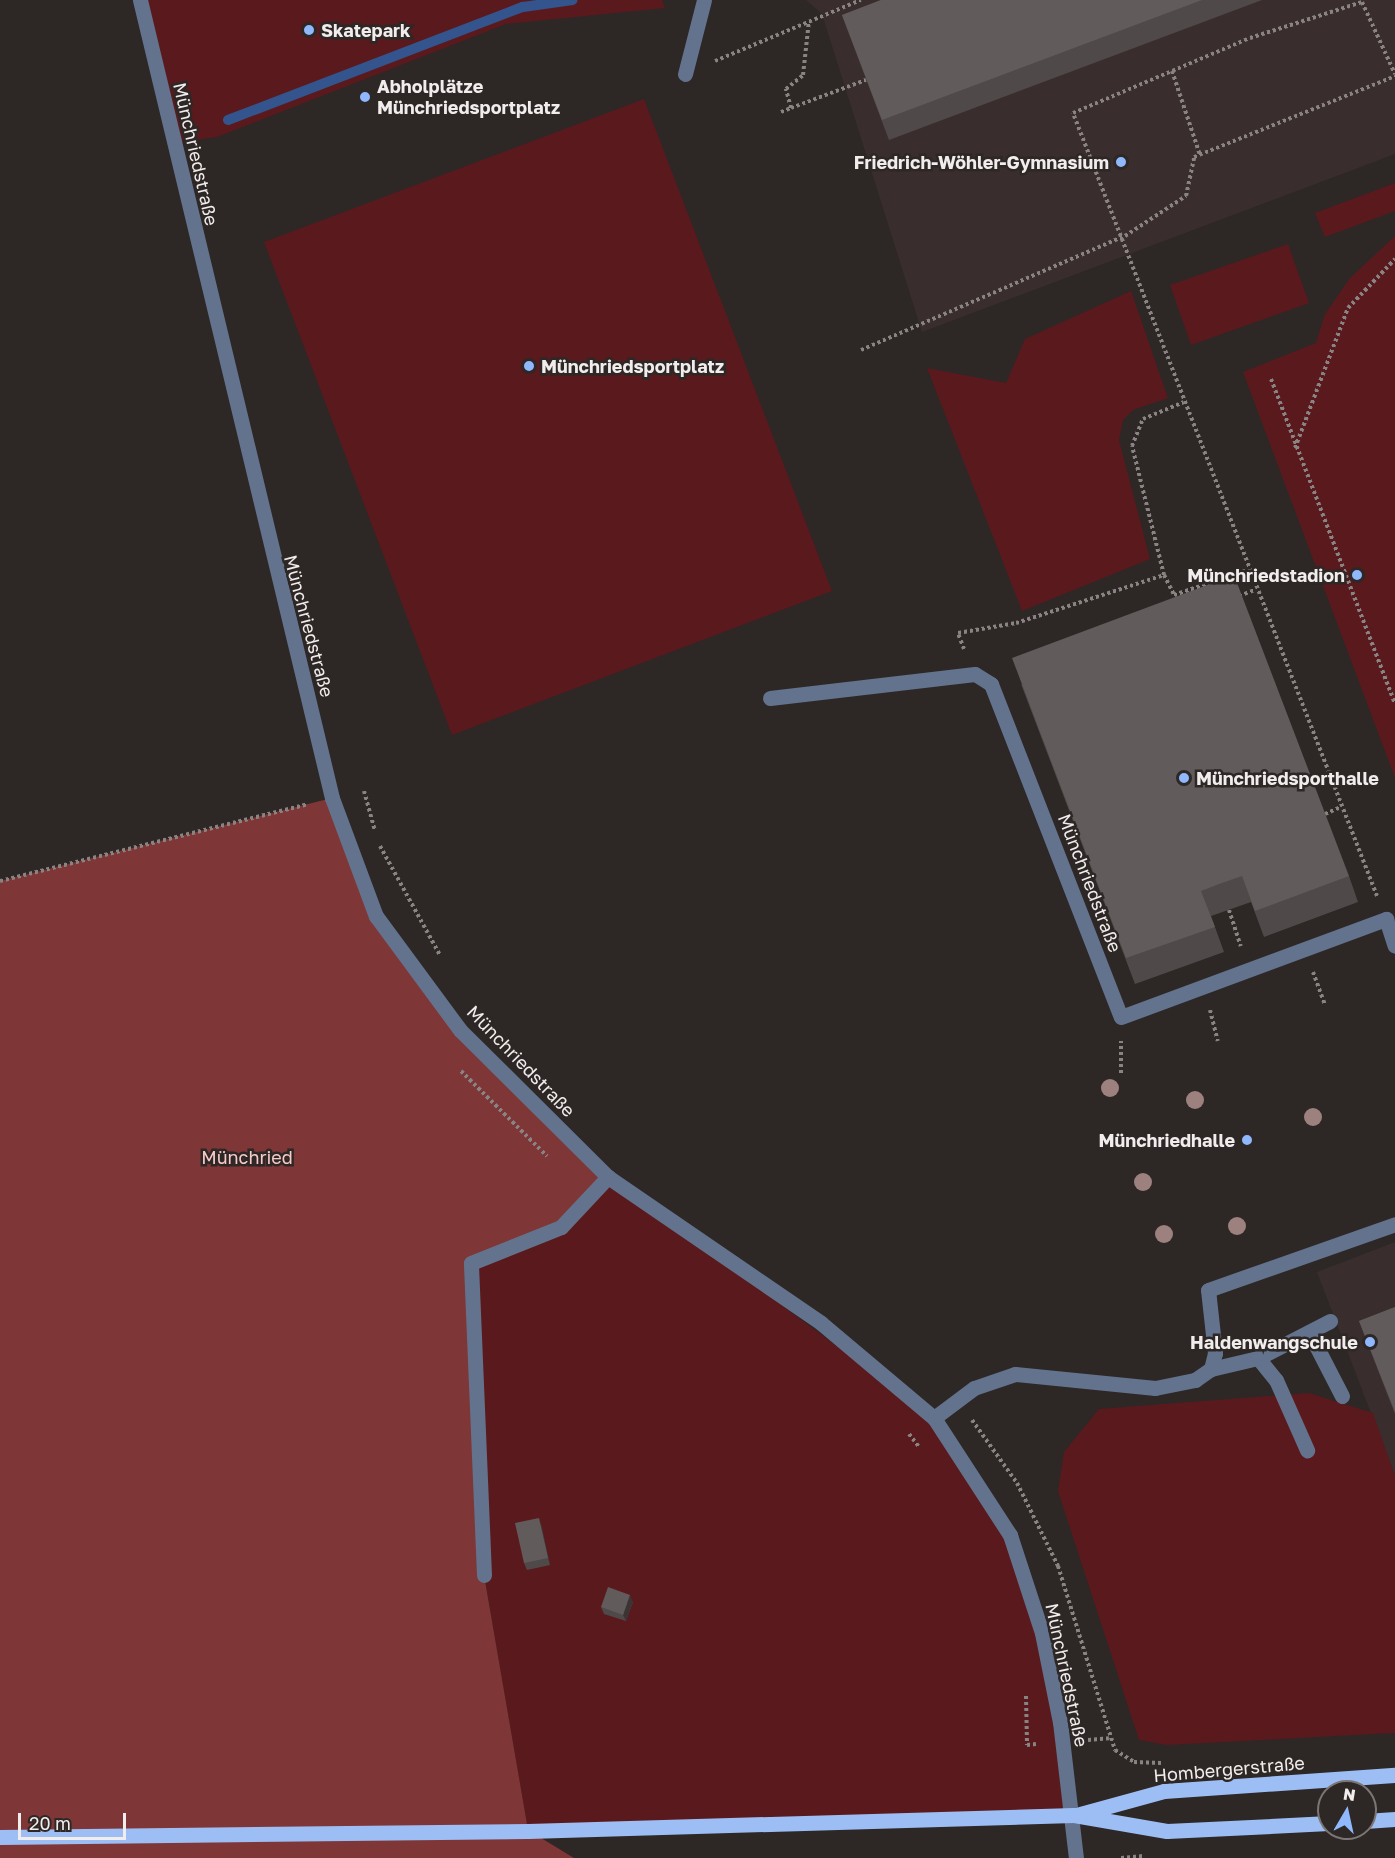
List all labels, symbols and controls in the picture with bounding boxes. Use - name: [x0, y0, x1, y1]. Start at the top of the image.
- place label: Skatepark: [321, 19, 411, 41]
- marker: Skatepark: [302, 23, 316, 37]
- place label: Abholplätze Münchriedsportplatz: [377, 76, 560, 118]
- street label: Münchriedstraße: [169, 80, 223, 228]
- marker: Abholplätze Münchriedsportplatz: [358, 90, 372, 104]
- place label: Friedrich-Wöhler-Gymnasium: [854, 151, 1109, 173]
- marker: Friedrich-Wöhler-Gymnasium: [1114, 155, 1128, 169]
- place label: Münchriedsportplatz: [541, 355, 724, 377]
- marker: Münchriedsportplatz: [522, 359, 536, 373]
- street label: Münchriedstraße: [280, 553, 338, 699]
- place label: Münchriedstadion: [1187, 564, 1345, 586]
- marker: Münchriedstadion: [1350, 568, 1364, 582]
- place label: Münchriedsporthalle: [1196, 767, 1379, 789]
- marker: Münchriedsporthalle: [1177, 771, 1191, 785]
- street label: Münchriedstraße: [1054, 811, 1126, 955]
- street label: Münchriedstraße: [462, 1001, 580, 1121]
- place label: Münchriedhalle: [1099, 1129, 1235, 1151]
- marker: Münchriedhalle: [1240, 1133, 1254, 1147]
- park label: Münchried: [201, 1146, 293, 1168]
- place label: Haldenwangschule: [1190, 1331, 1358, 1353]
- marker: Haldenwangschule: [1363, 1335, 1377, 1349]
- street label: Münchriedstraße: [1041, 1601, 1093, 1749]
- street label: Hombergerstraße: [1152, 1752, 1306, 1786]
- north arrow: [1317, 1780, 1377, 1840]
- text: N: [1342, 1783, 1357, 1805]
- scale bar: [21, 1801, 129, 1839]
- text: 20 m: [29, 1812, 71, 1834]

